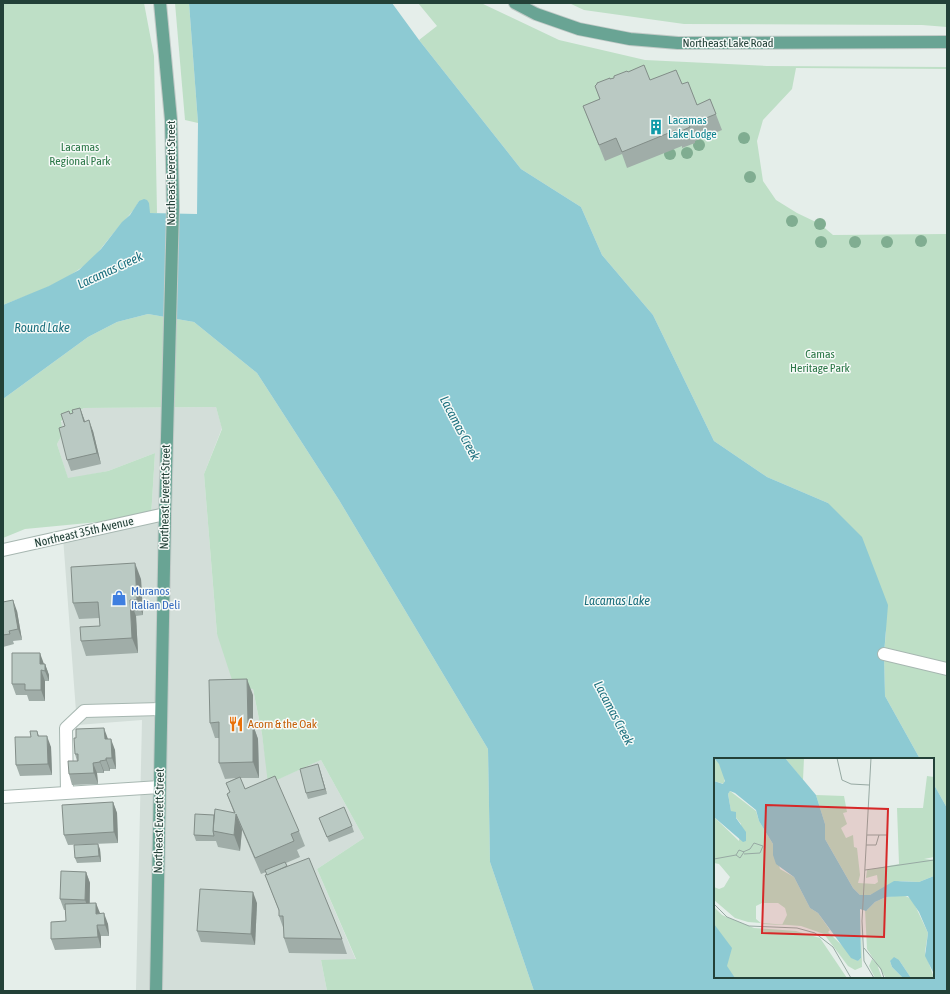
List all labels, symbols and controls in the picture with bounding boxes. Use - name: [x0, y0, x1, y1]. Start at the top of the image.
- street label: Northeast Lake Road: [682, 36, 774, 50]
- place label: Lacamas Lake Lodge: [668, 113, 717, 141]
- building icon: Lacamas Lake Lodge: [647, 118, 665, 136]
- street label: Northeast Everett Street: [164, 120, 178, 226]
- park label: Lacamas Regional Park: [49, 140, 111, 168]
- water label: Lacamas Creek: [75, 248, 145, 292]
- water label: Round Lake: [14, 320, 70, 335]
- park label: Camas Heritage Park: [790, 347, 851, 375]
- water label: Lacamas Creek: [437, 393, 483, 463]
- street label: Northeast Everett Street: [157, 444, 173, 550]
- street label: Northeast 35th Avenue: [33, 514, 135, 550]
- place label: Muranos Italian Deli: [131, 584, 180, 612]
- shop icon: Muranos Italian Deli: [110, 589, 128, 607]
- water label: Lacamas Lake: [584, 593, 650, 608]
- water label: Lacamas Creek: [591, 678, 637, 748]
- restaurant icon: Acorn & the Oak: [227, 715, 245, 733]
- place label: Acorn & the Oak: [248, 717, 318, 731]
- inset map: [714, 758, 934, 978]
- street label: Northeast Everett Street: [151, 768, 167, 874]

